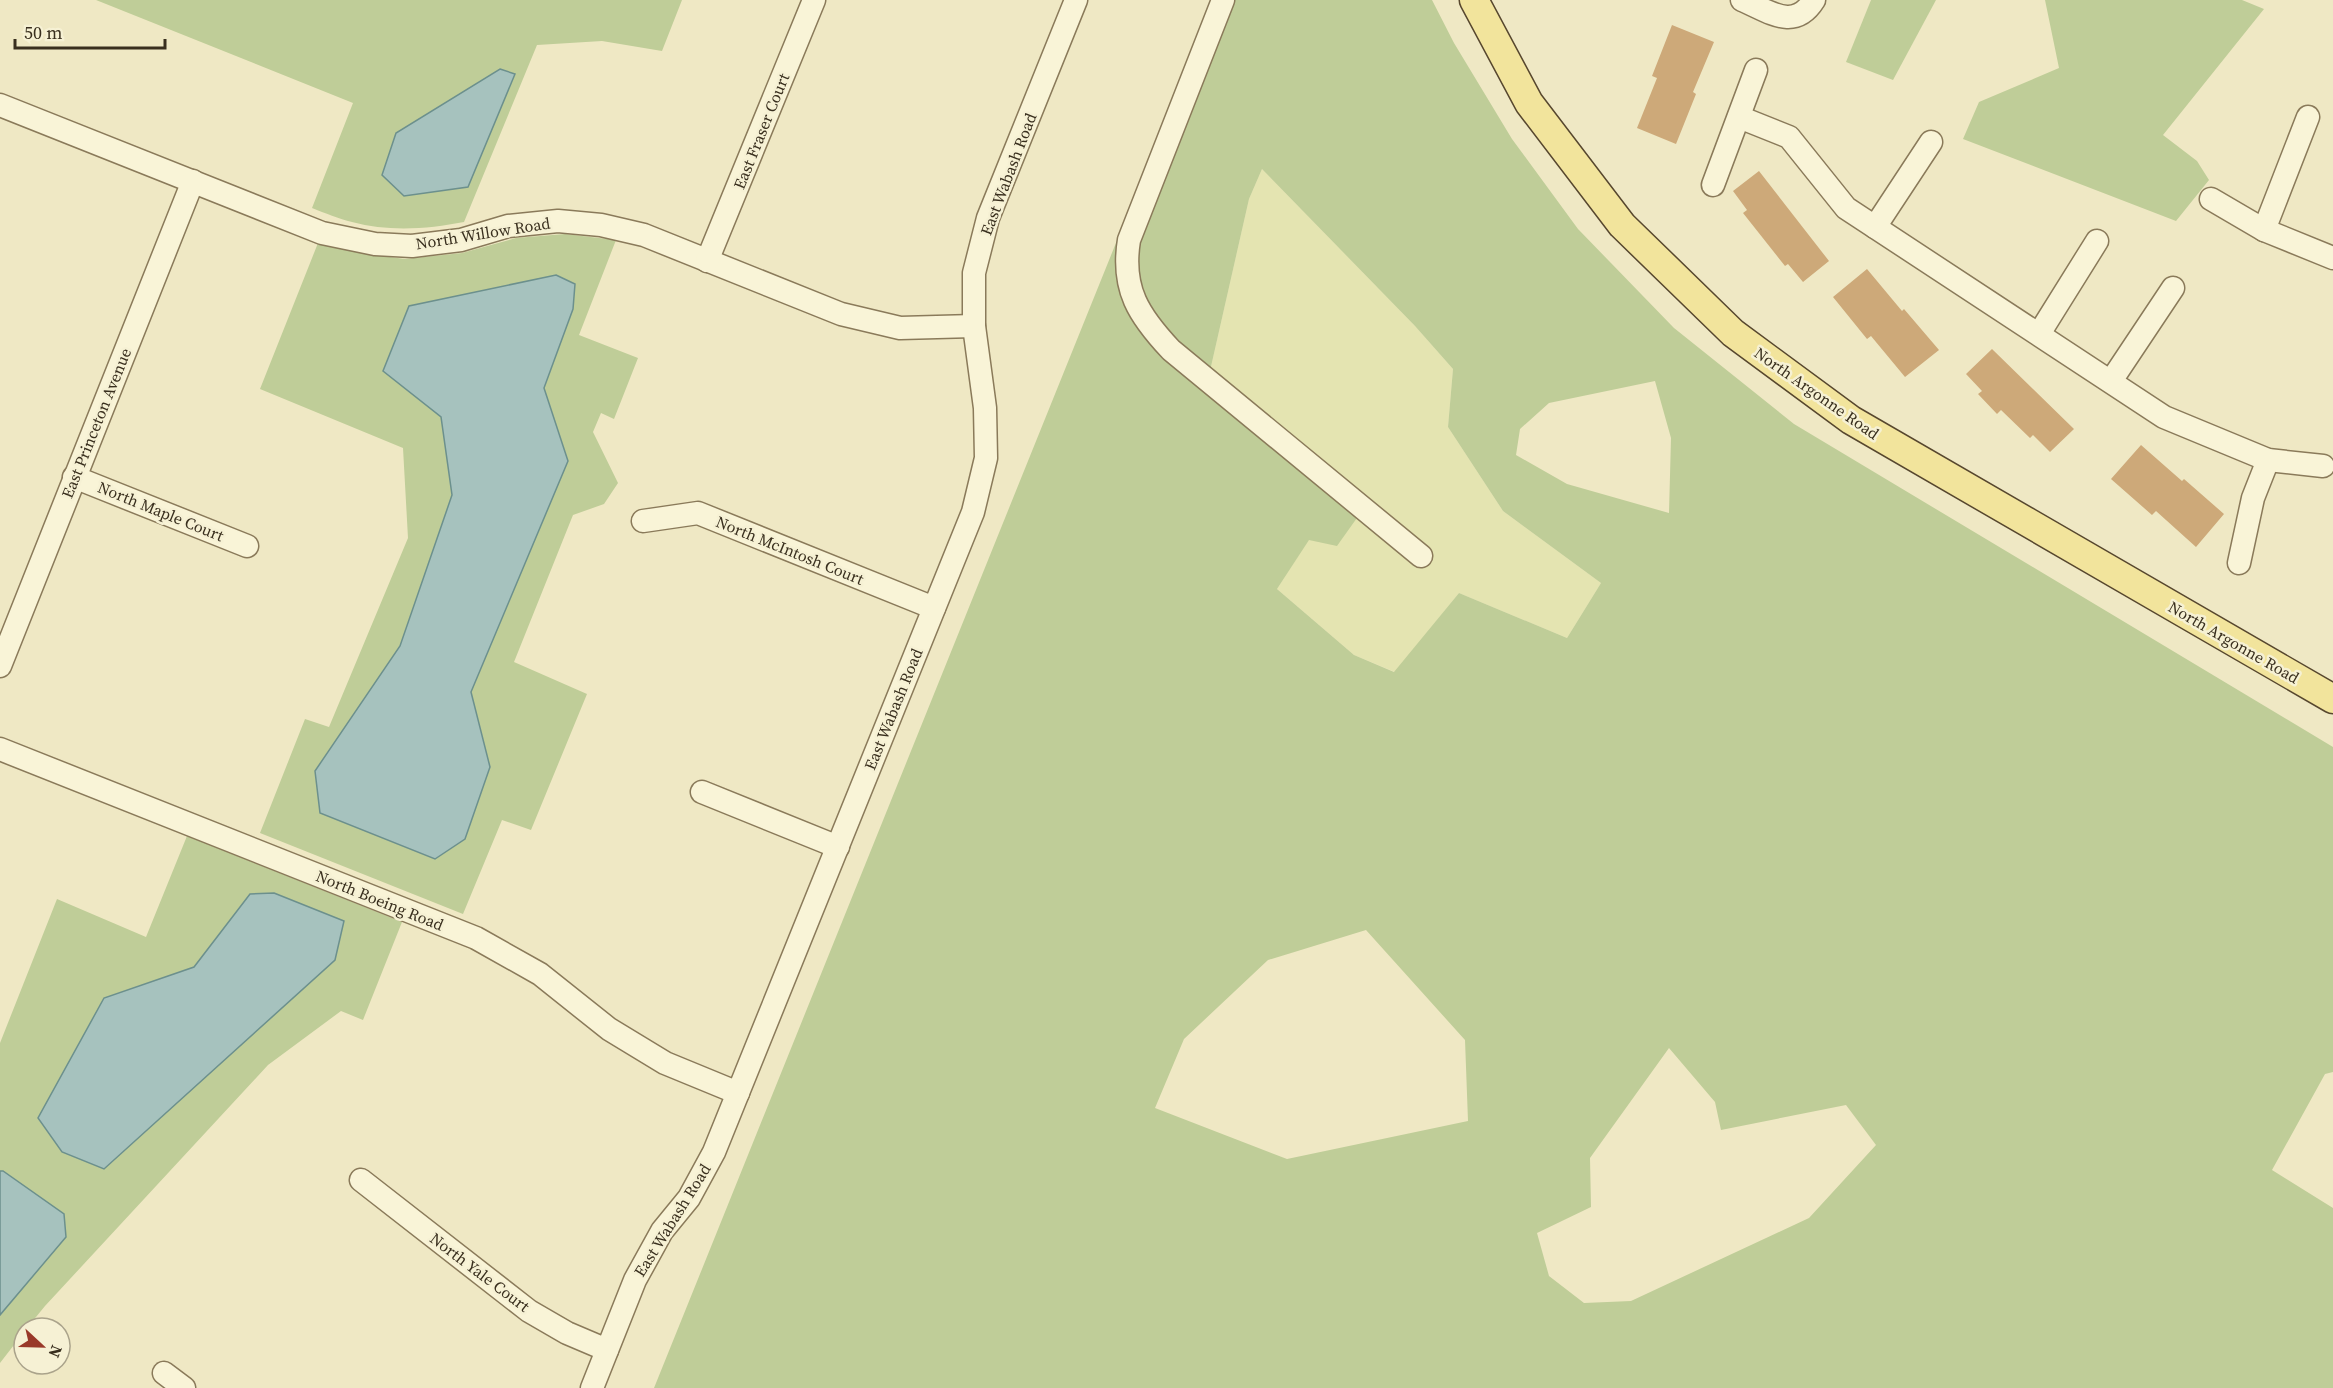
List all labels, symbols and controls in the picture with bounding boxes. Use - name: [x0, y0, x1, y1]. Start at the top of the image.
- scale bar: [15, 12, 165, 50]
- text: 50 m: [24, 20, 62, 45]
- street label: East Fraser Court: [728, 69, 795, 192]
- street label: East Wabash Road: [975, 110, 1041, 238]
- street label: North Willow Road: [414, 212, 552, 254]
- street label: North Argonne Road: [1750, 342, 1884, 444]
- street label: East Princeton Avenue: [56, 345, 136, 501]
- street label: North Maple Court: [95, 476, 228, 547]
- street label: North McIntosh Court: [713, 510, 868, 590]
- street label: North Argonne Road: [2165, 596, 2303, 688]
- street label: East Wabash Road: [859, 645, 927, 773]
- street label: North Boeing Road: [313, 864, 447, 936]
- street label: East Wabash Road: [628, 1159, 716, 1281]
- street label: North Yale Court: [426, 1227, 535, 1317]
- north arrow: [12, 1316, 72, 1376]
- text: N: [43, 1342, 68, 1361]

